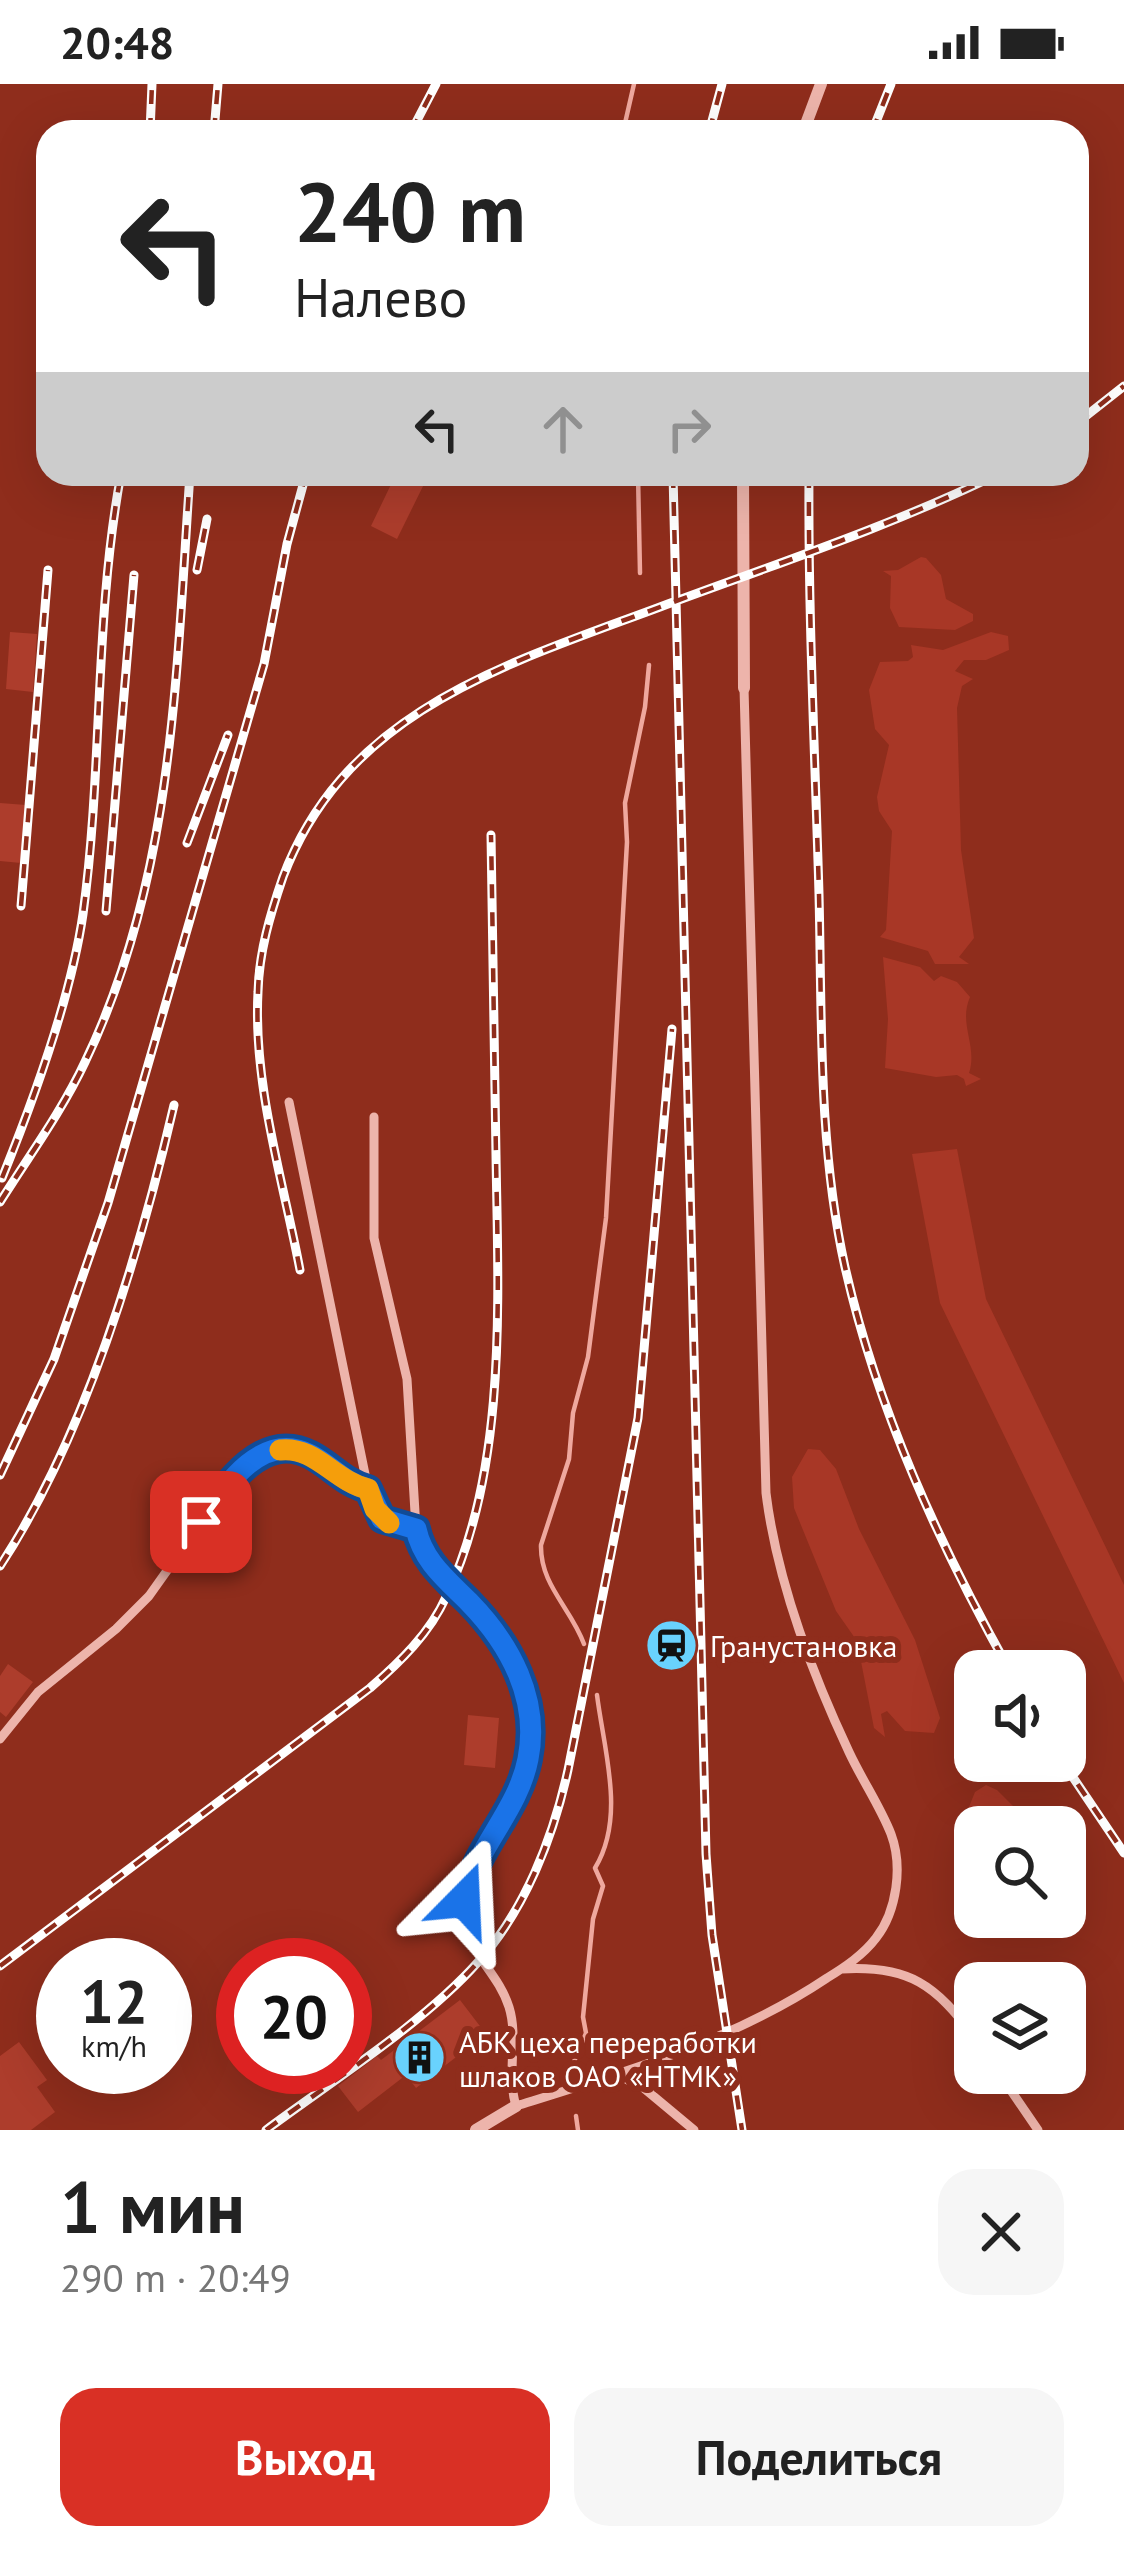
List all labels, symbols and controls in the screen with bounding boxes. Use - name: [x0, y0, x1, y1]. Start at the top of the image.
- text: 20:48: [60, 13, 174, 71]
- text: 240 m: [294, 156, 526, 265]
- icon: left: [96, 168, 252, 324]
- text: Налево: [294, 262, 468, 332]
- icon: left: [404, 396, 470, 462]
- icon: ahead: [530, 396, 596, 462]
- icon: right: [656, 396, 722, 462]
- pin: [150, 1471, 252, 1573]
- icon: arrive: [168, 1489, 234, 1555]
- station icon: Гранустановка: [643, 1617, 699, 1673]
- place label: Гранустановка: [710, 1626, 897, 1665]
- map controls: [954, 1650, 1086, 2094]
- button: sound: [954, 1650, 1086, 1782]
- button: search: [954, 1806, 1086, 1938]
- position arrow: [401, 1837, 527, 1963]
- speed limit sign: 20: [216, 1938, 372, 2094]
- text: 12: [80, 1962, 148, 2040]
- button: layers: [954, 1962, 1086, 2094]
- place label: АБК цеха переработки шлаков ОАО «НТМК»: [459, 2022, 757, 2095]
- text: km/h: [81, 2026, 147, 2065]
- building icon: АБК цеха переработки шлаков ОАО «НТМК»: [392, 2030, 448, 2086]
- text: 1 мин: [60, 2160, 245, 2253]
- button: close: [938, 2169, 1064, 2295]
- text: 290 m · 20:49: [60, 2252, 291, 2303]
- button: Выход: [60, 2388, 550, 2526]
- button: Поделиться: [574, 2388, 1064, 2526]

